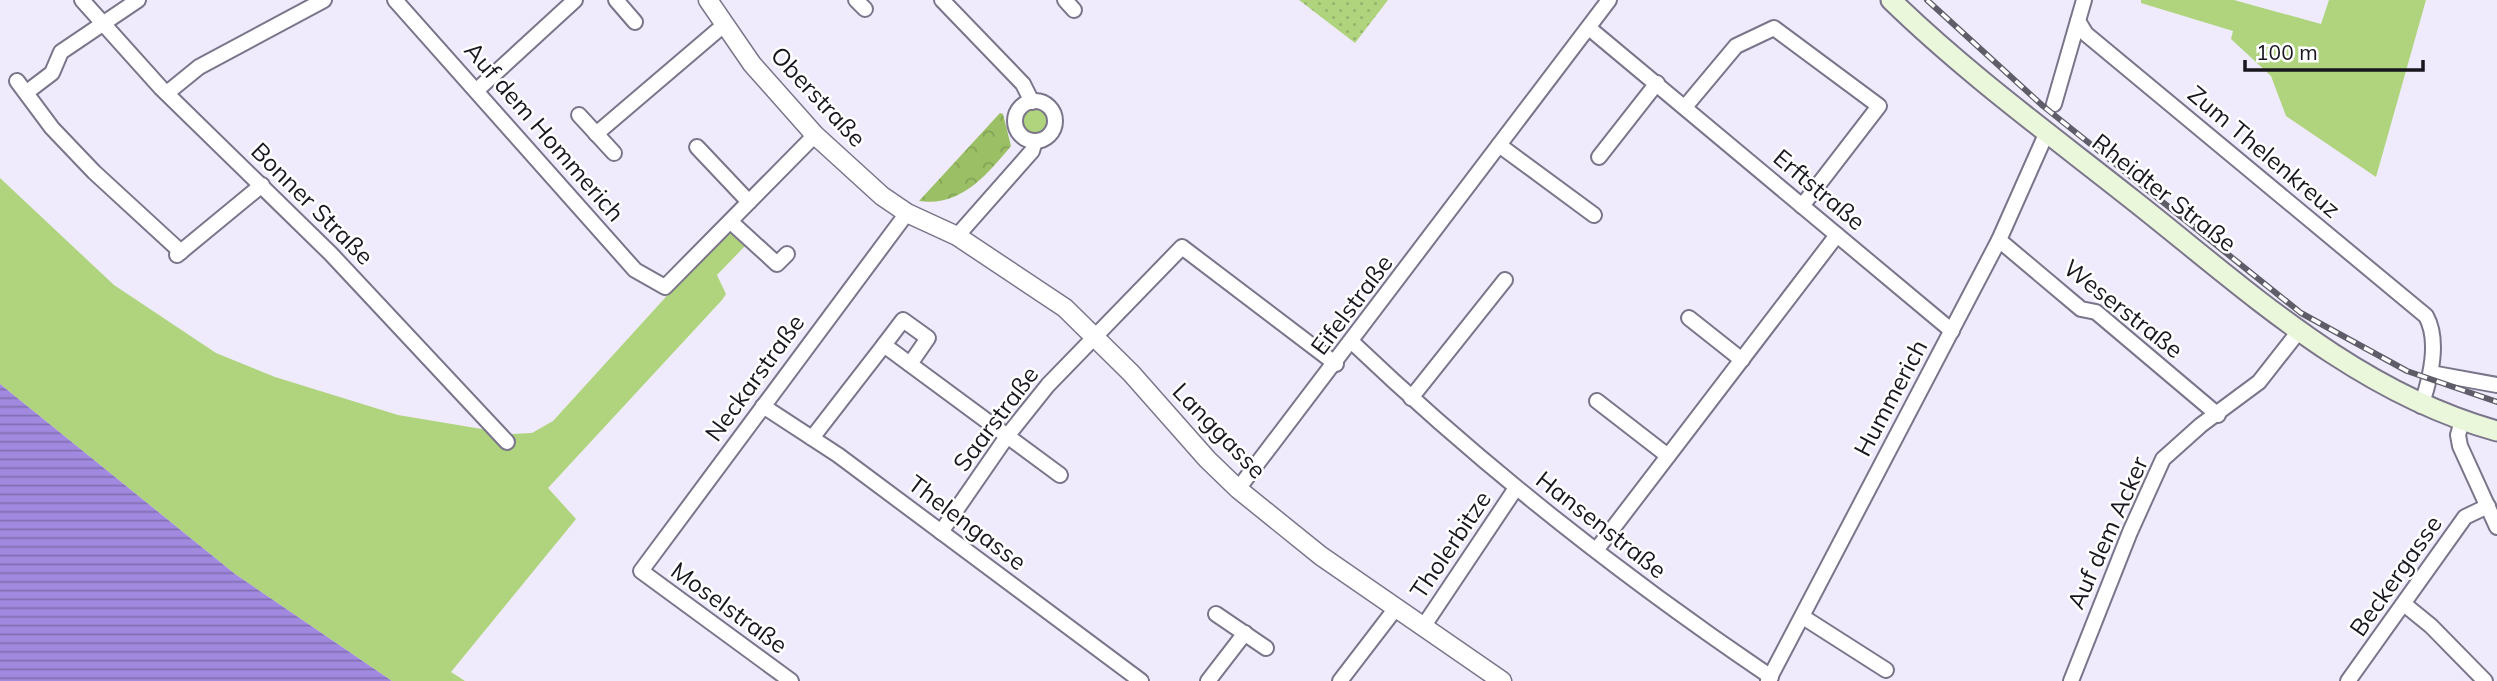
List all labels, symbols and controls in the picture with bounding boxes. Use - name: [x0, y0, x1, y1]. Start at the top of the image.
- scale bar: [2245, 28, 2424, 72]
- street label: Auf dem Hommerich: [459, 35, 631, 227]
- text: 100 m: [2256, 39, 2318, 65]
- street label: Oberstraße: [765, 40, 873, 153]
- street label: Zum Thelenkreuz: [2182, 79, 2347, 224]
- street label: Rheidter Straße: [2087, 127, 2243, 258]
- street label: Bonner Straße: [245, 136, 380, 271]
- street label: Erftstraße: [1768, 142, 1872, 236]
- street label: Eifelstraße: [1304, 248, 1399, 360]
- street label: Weserstraße: [2058, 252, 2189, 364]
- street label: Neckarstraße: [698, 308, 810, 447]
- street label: Hummerich: [1847, 334, 1933, 461]
- street label: Saarstraße: [946, 360, 1044, 477]
- street label: Langgasse: [1167, 376, 1273, 485]
- street label: Auf dem Acker: [2060, 451, 2154, 614]
- street label: Hansenstraße: [1530, 464, 1673, 584]
- street label: Thelengasse: [903, 468, 1033, 576]
- street label: Tholerbitze: [1403, 485, 1497, 604]
- street label: Beckergasse: [2343, 509, 2448, 642]
- street label: Moselstraße: [666, 555, 794, 659]

